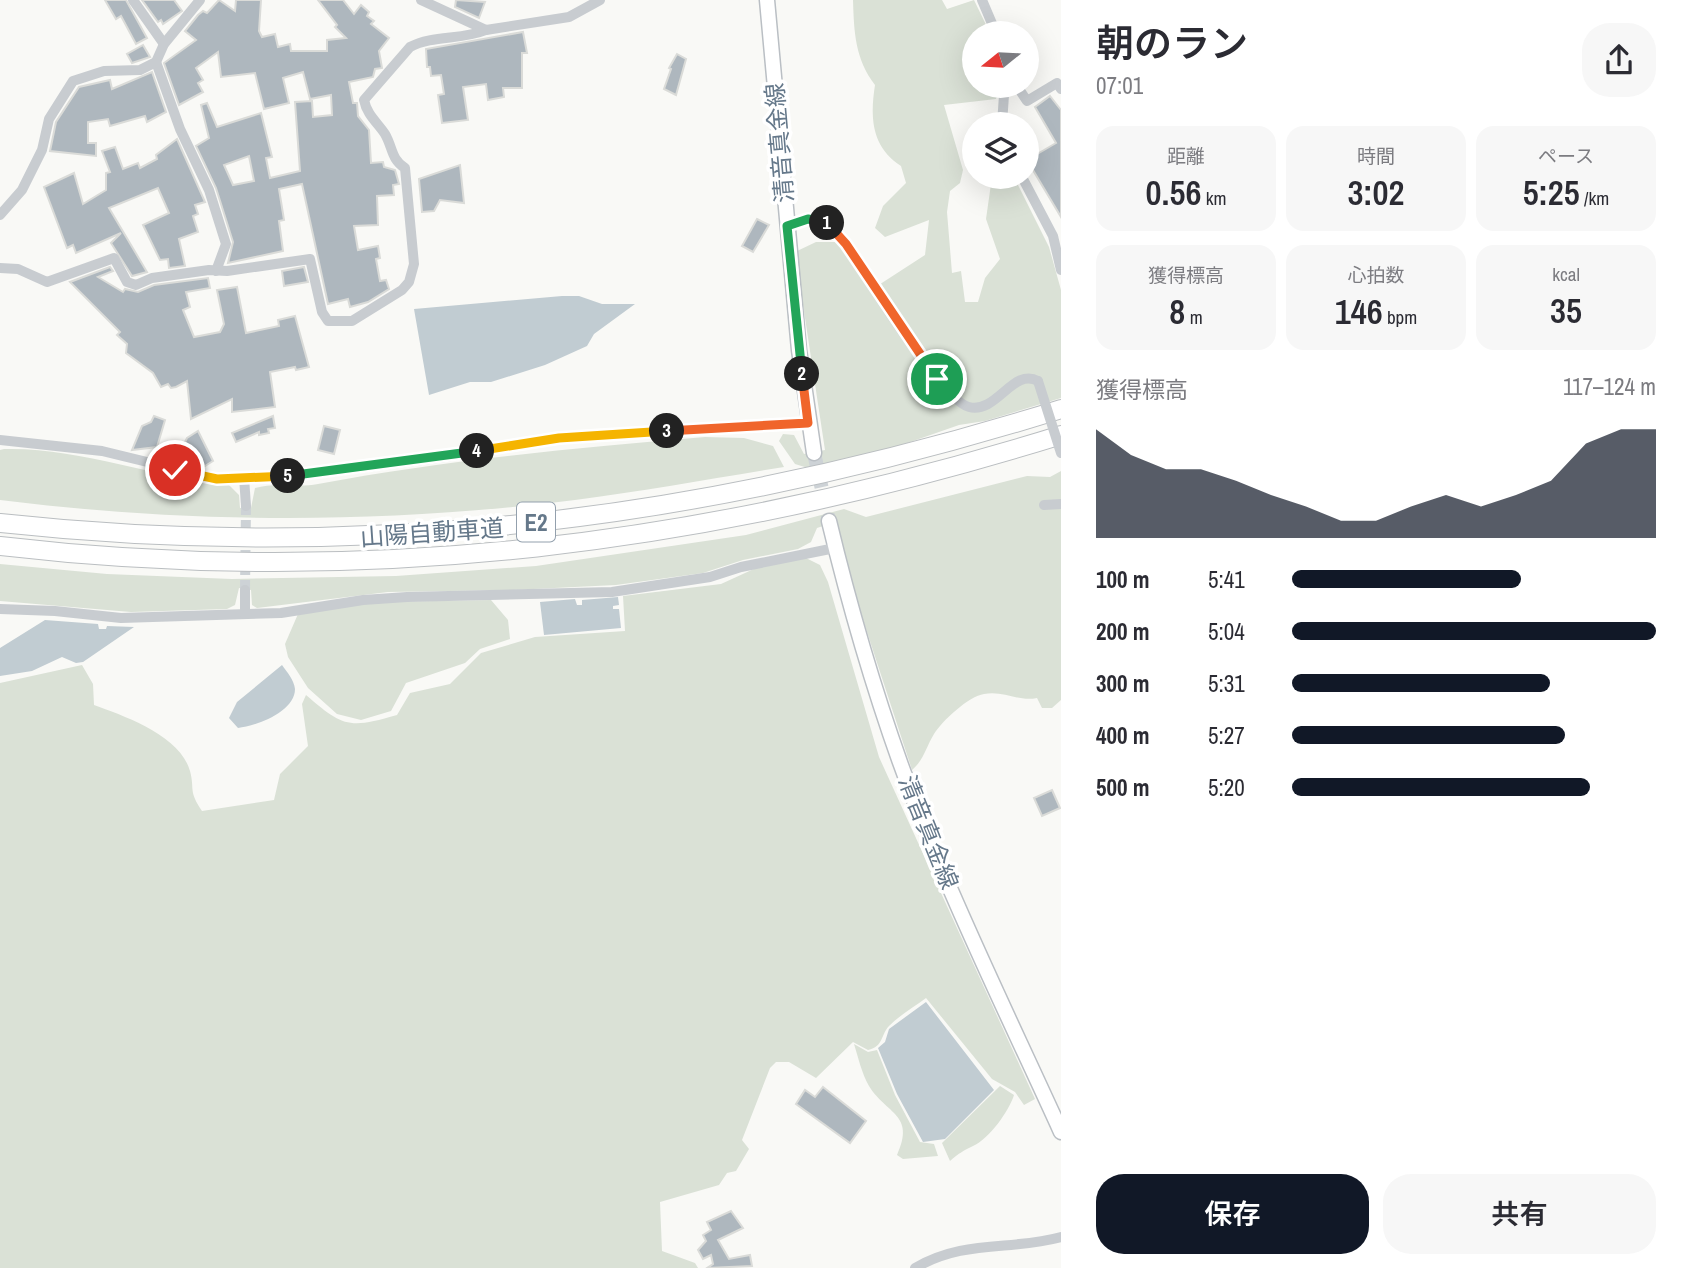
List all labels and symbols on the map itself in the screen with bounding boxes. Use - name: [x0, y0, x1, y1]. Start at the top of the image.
- north arrow: [962, 21, 1040, 98]
- street label: 清音真金線: [758, 82, 800, 204]
- pin: 1: [810, 206, 844, 241]
- pin: [907, 349, 967, 409]
- pin: 2: [784, 356, 820, 392]
- pin: 3: [650, 414, 684, 448]
- pin: 4: [460, 434, 494, 468]
- pin: [145, 440, 205, 500]
- pin: 5: [270, 458, 306, 494]
- road number: E2: [517, 502, 555, 542]
- street label: 山陽自動車道: [359, 511, 505, 553]
- street label: 清音真金線: [892, 770, 966, 894]

